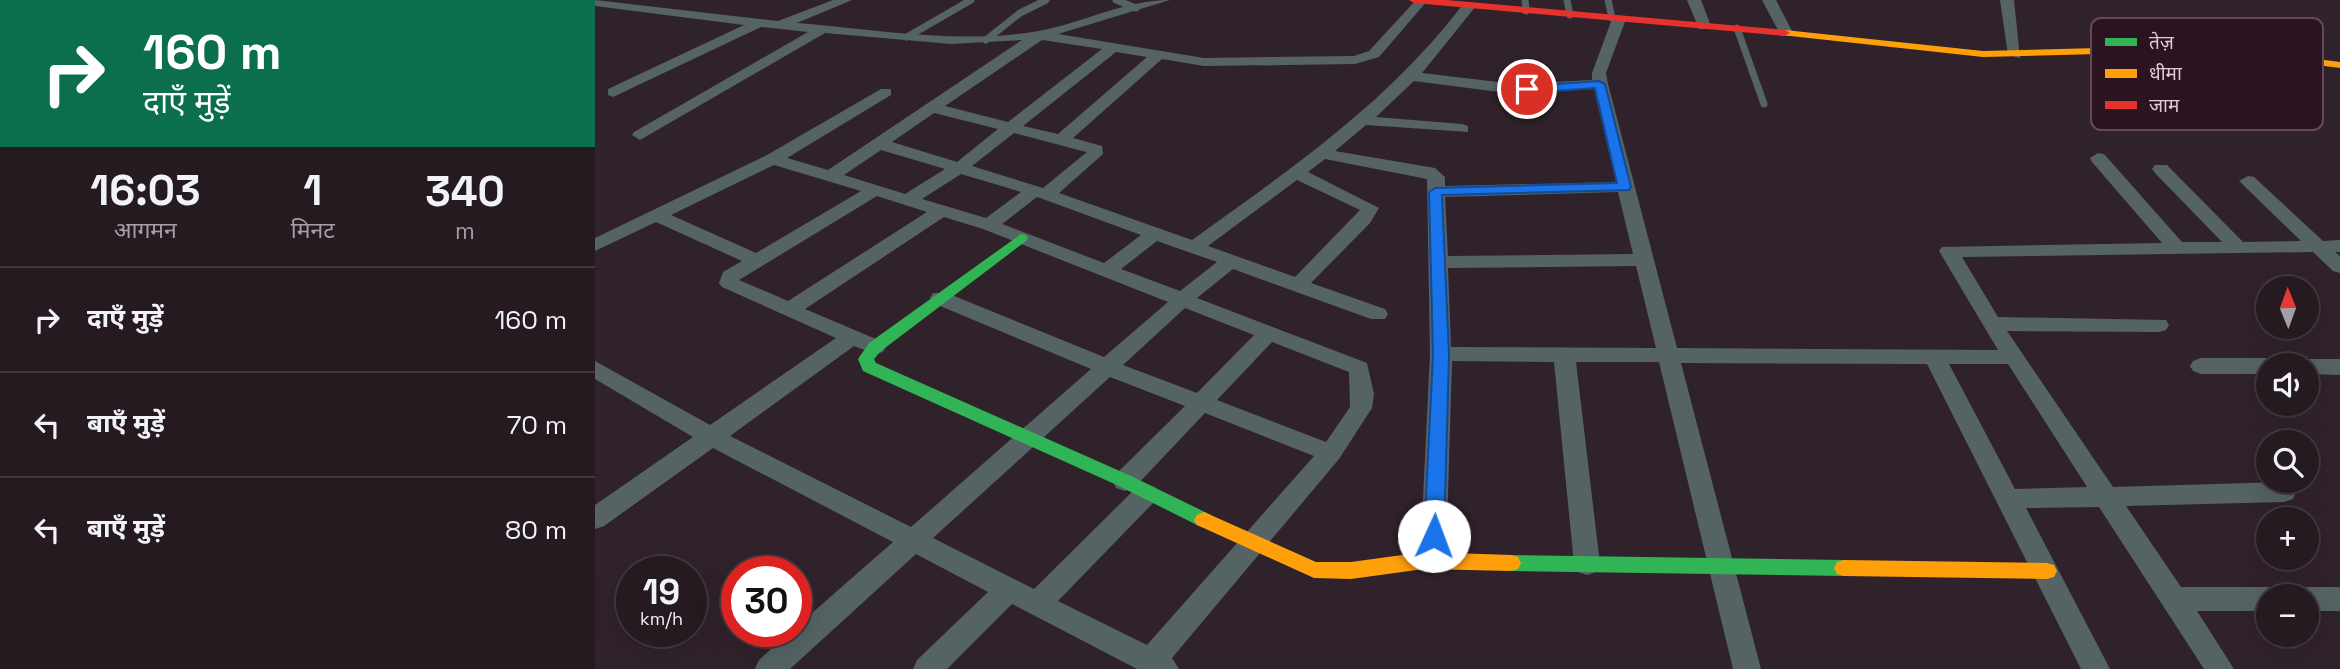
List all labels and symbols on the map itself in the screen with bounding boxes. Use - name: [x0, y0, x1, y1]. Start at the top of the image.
- legend: [2091, 18, 2323, 130]
- text: तेज़: [2149, 30, 2175, 55]
- pin: [1497, 59, 1557, 119]
- text: धीमा: [2149, 61, 2183, 86]
- text: जाम: [2149, 93, 2180, 118]
- north arrow: [2256, 276, 2319, 340]
- position arrow: [1397, 499, 1471, 573]
- speed limit sign: 30: [721, 556, 812, 647]

